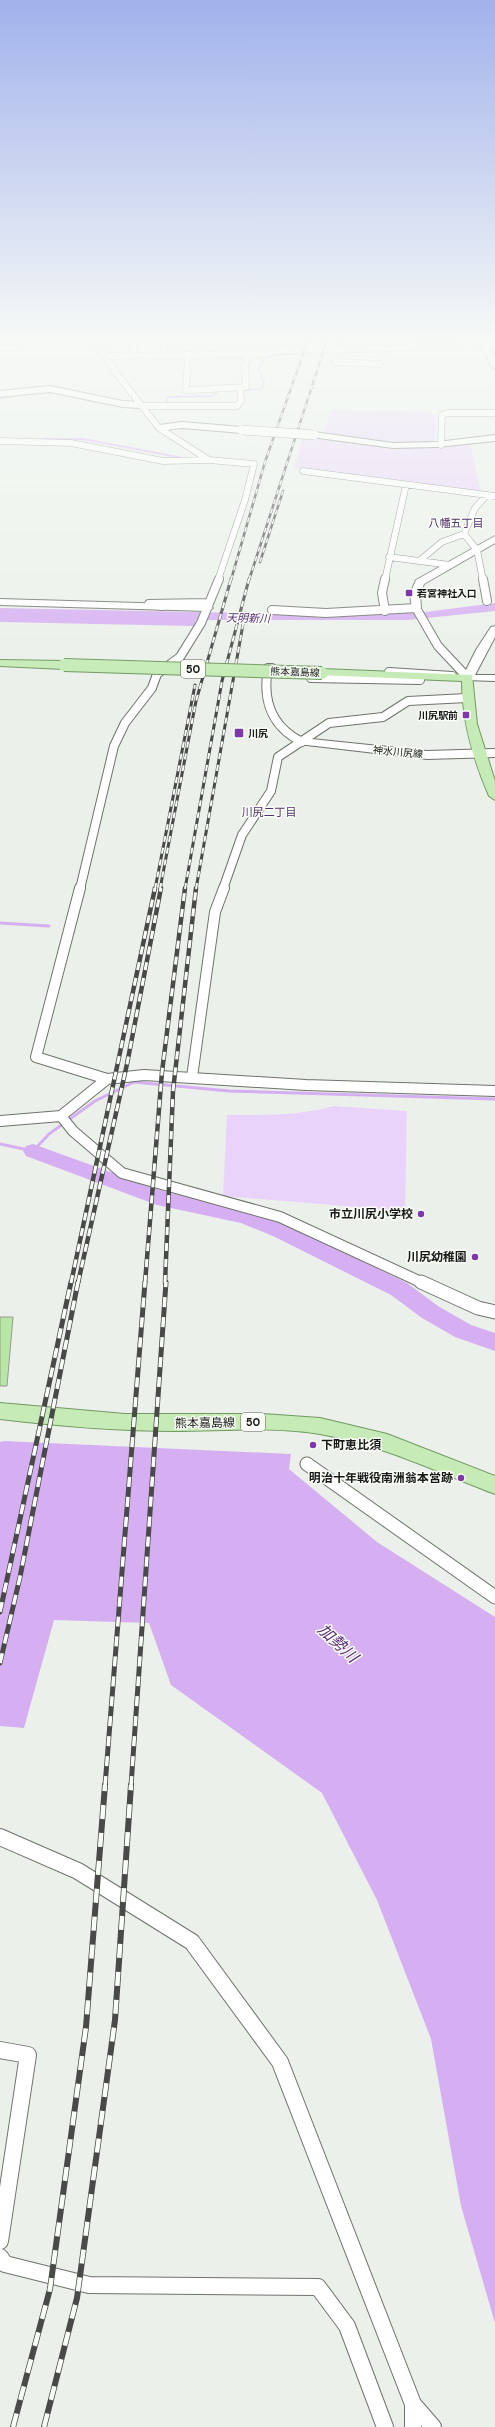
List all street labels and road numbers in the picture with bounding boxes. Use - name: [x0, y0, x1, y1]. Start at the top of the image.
- road number: 50: [181, 660, 205, 678]
- street label: 熊本嘉島線: [270, 665, 320, 679]
- street label: 神水川尻線: [373, 743, 423, 761]
- road number: 50: [241, 1413, 265, 1431]
- street label: 熊本嘉島線: [175, 1414, 235, 1432]

